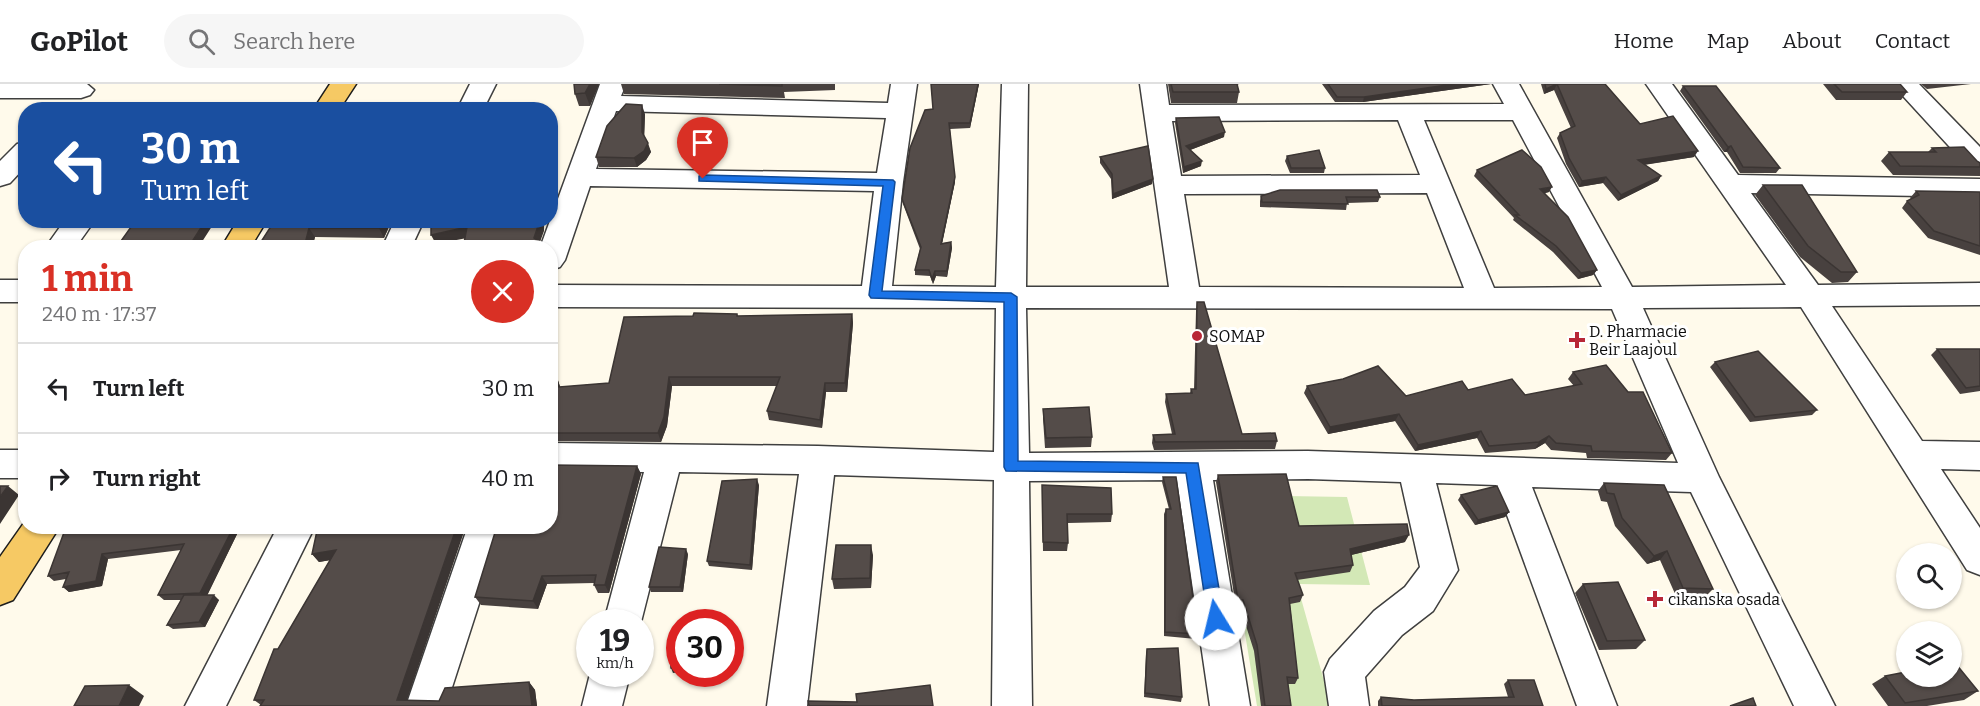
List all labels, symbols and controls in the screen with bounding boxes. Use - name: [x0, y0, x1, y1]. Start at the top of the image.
- search box: [164, 14, 584, 68]
- text: GoPilot: [30, 25, 128, 58]
- icon: search: [185, 25, 218, 58]
- text: Search here: [233, 28, 355, 55]
- text: Home: [1614, 28, 1674, 54]
- text: Map: [1707, 28, 1749, 54]
- text: About: [1782, 28, 1842, 54]
- text: Contact: [1875, 28, 1950, 54]
- pin: [677, 117, 728, 179]
- text: 30 m: [141, 124, 240, 174]
- icon: left: [42, 126, 120, 204]
- icon: arrive: [686, 126, 719, 159]
- text: Turn left: [141, 175, 249, 207]
- text: 1 min: [42, 257, 133, 301]
- button: close: [471, 260, 534, 323]
- text: 240 m · 17:37: [42, 302, 156, 326]
- place label: D. Pharmacie Beir Laajoul: [1589, 322, 1687, 359]
- place label: SOMAP: [1209, 327, 1265, 346]
- marker: SOMAP: [1190, 329, 1204, 343]
- marker: D. Pharmacie Beir Laajoul: [1570, 333, 1584, 347]
- icon: left: [42, 372, 75, 405]
- text: Turn left: [93, 375, 185, 402]
- text: 30 m: [482, 375, 534, 402]
- icon: right: [42, 462, 75, 495]
- text: Turn right: [93, 465, 201, 492]
- text: 40 m: [482, 465, 534, 492]
- map controls: [1896, 543, 1962, 687]
- button: search: [1896, 543, 1962, 609]
- position arrow: [1184, 587, 1248, 651]
- marker: cikanska osada: [1646, 590, 1664, 608]
- place label: cikanska osada: [1668, 590, 1780, 609]
- speed limit sign: 30: [666, 609, 744, 687]
- button: layers: [1896, 621, 1962, 687]
- text: 19: [600, 623, 630, 659]
- text: km/h: [596, 654, 634, 672]

